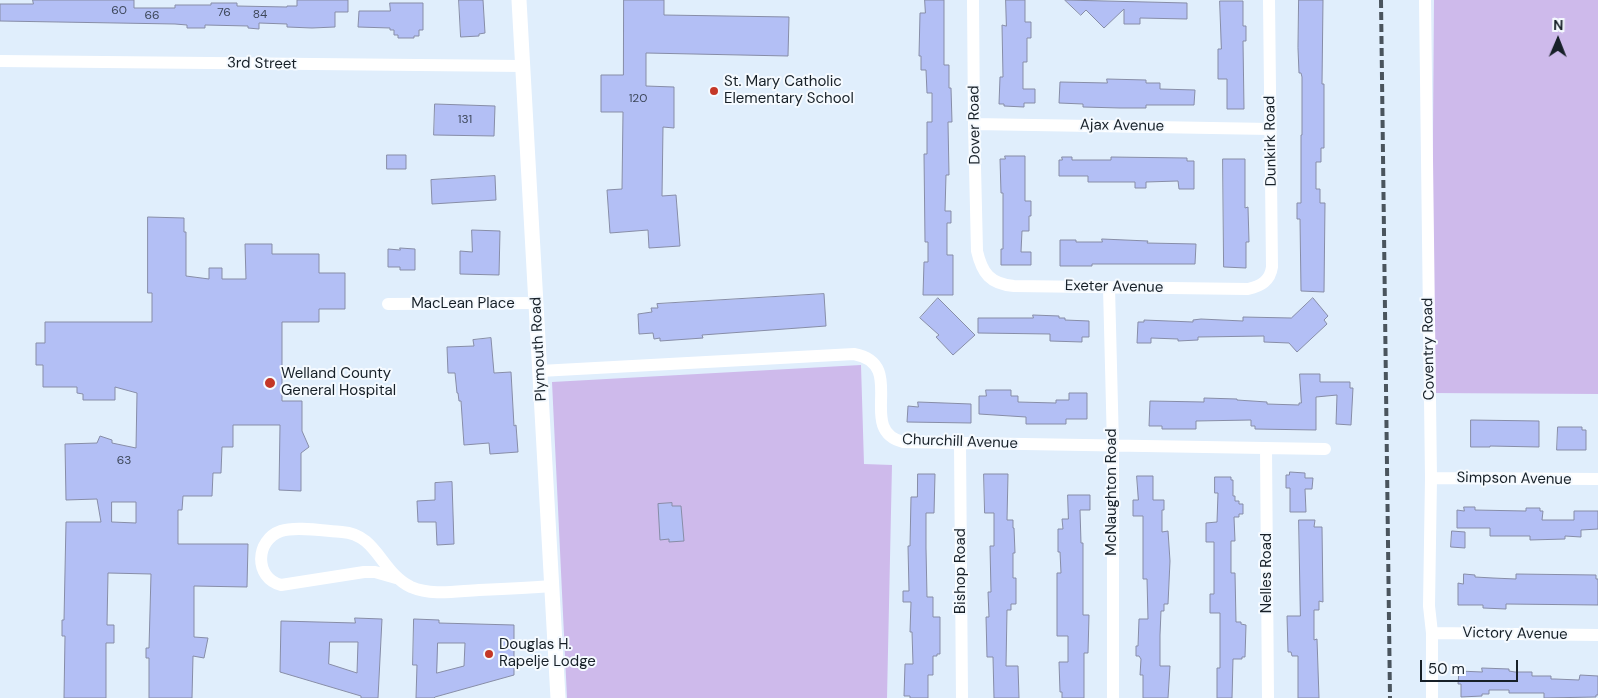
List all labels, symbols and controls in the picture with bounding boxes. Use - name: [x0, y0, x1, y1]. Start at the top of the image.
- house number: 60: [111, 4, 127, 18]
- house number: 76: [217, 6, 231, 20]
- house number: 84: [253, 8, 267, 22]
- house number: 66: [144, 9, 160, 23]
- north arrow: [1533, 15, 1583, 65]
- text: N: [1553, 16, 1564, 34]
- street label: 3rd Street: [227, 54, 297, 74]
- place label: St. Mary Catholic Elementary School: [724, 73, 854, 108]
- marker: St. Mary Catholic Elementary School: [708, 85, 720, 97]
- street label: Dover Road: [965, 85, 985, 165]
- house number: 120: [629, 92, 647, 106]
- street label: Dunkirk Road: [1261, 95, 1281, 187]
- house number: 131: [458, 113, 472, 127]
- street label: Ajax Avenue: [1080, 116, 1164, 136]
- street label: Exeter Avenue: [1065, 277, 1163, 297]
- street label: MacLean Place: [411, 295, 515, 313]
- street label: Plymouth Road: [527, 296, 551, 402]
- street label: Coventry Road: [1419, 298, 1439, 400]
- place label: Welland County General Hospital: [281, 365, 396, 400]
- marker: Welland County General Hospital: [263, 376, 277, 390]
- street label: McNaughton Road: [1103, 428, 1121, 556]
- street label: Churchill Avenue: [902, 431, 1018, 453]
- house number: 63: [117, 454, 131, 468]
- street label: Simpson Avenue: [1456, 469, 1572, 489]
- street label: Bishop Road: [952, 528, 970, 614]
- street label: Nelles Road: [1258, 533, 1276, 613]
- street label: Victory Avenue: [1462, 624, 1568, 644]
- place label: Douglas H. Rapelje Lodge: [499, 636, 596, 671]
- marker: Douglas H. Rapelje Lodge: [483, 648, 495, 660]
- scale bar: [1423, 650, 1520, 682]
- text: 50 m: [1428, 659, 1465, 679]

